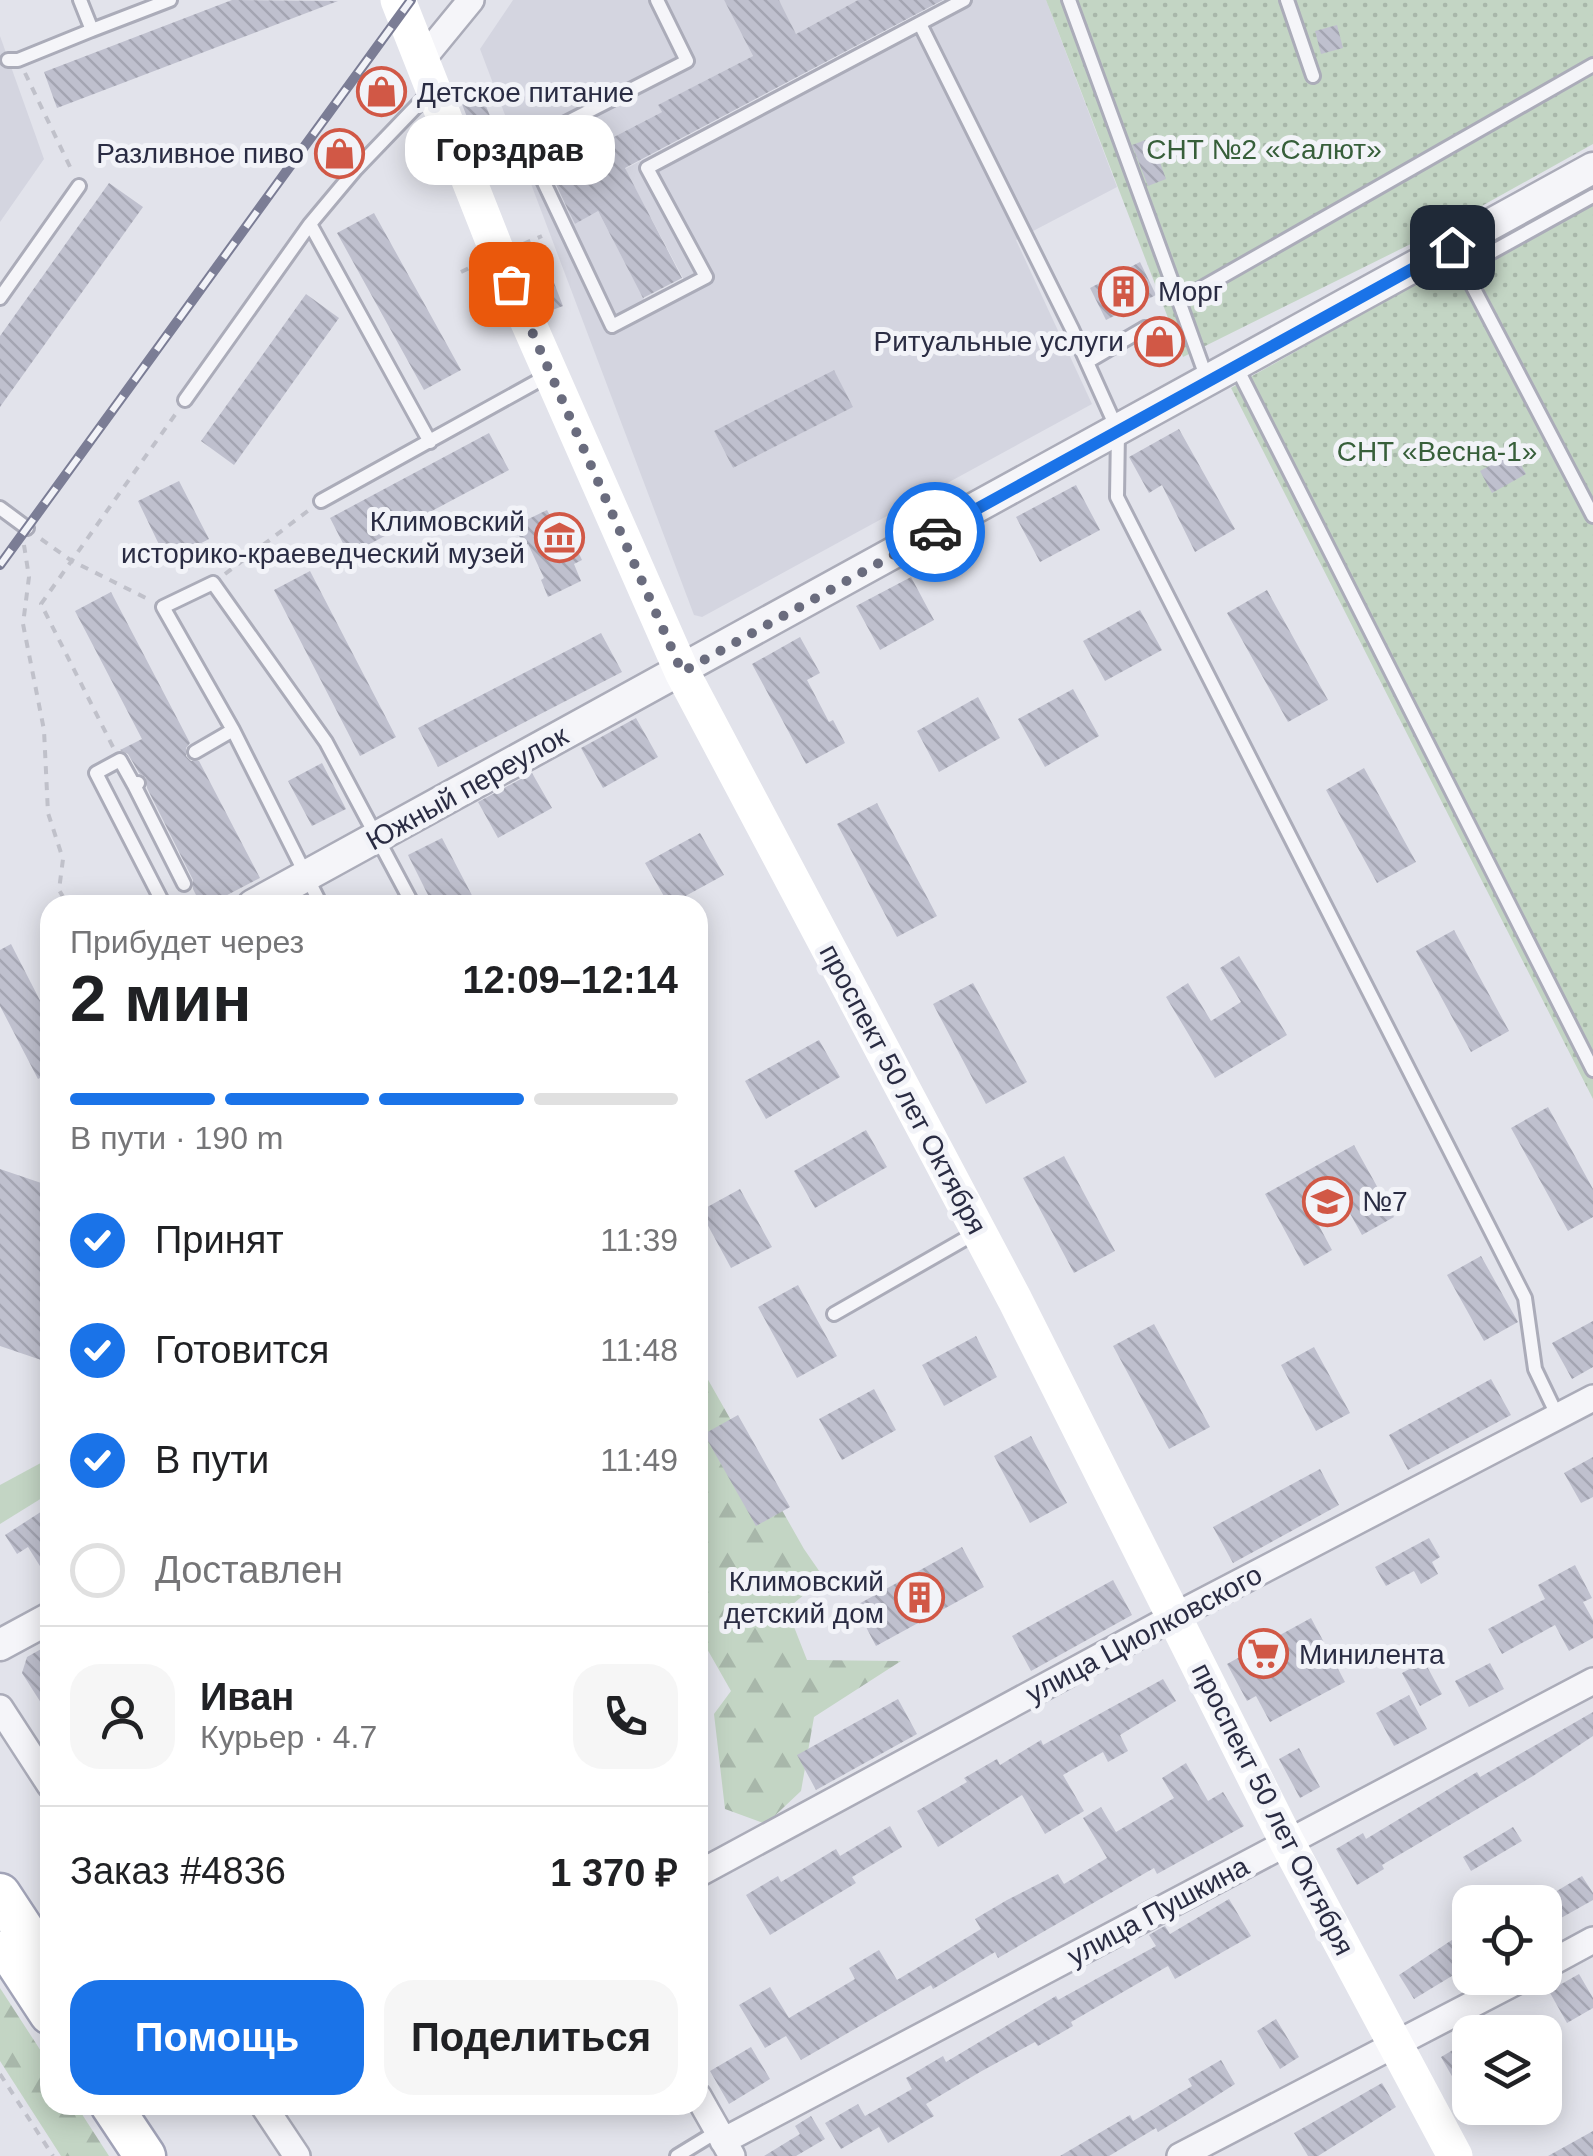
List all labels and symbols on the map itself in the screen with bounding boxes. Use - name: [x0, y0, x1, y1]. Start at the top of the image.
- shop icon: Детское питание: [356, 66, 408, 118]
- place label: Детское питание: [417, 77, 634, 108]
- callout: Горздрав: [406, 114, 616, 184]
- shop icon: Разливное пиво: [313, 127, 365, 179]
- park label: СНТ №2 «Салют»: [1146, 134, 1382, 165]
- place label: Разливное пиво: [96, 138, 304, 169]
- pin: [1410, 205, 1495, 290]
- pin: [469, 242, 554, 327]
- building icon: Морг: [1097, 265, 1149, 317]
- place label: Морг: [1158, 276, 1223, 307]
- shop icon: Ритуальные услуги: [1133, 315, 1185, 367]
- place label: Ритуальные услуги: [874, 326, 1124, 357]
- park label: СНТ «Весна-1»: [1337, 436, 1537, 467]
- courier: [885, 482, 985, 582]
- place label: Климовский историко-краеведческий музей: [121, 506, 525, 569]
- museum icon: Климовский историко-краеведческий музей: [534, 511, 586, 563]
- street label: Южный переулок: [361, 719, 574, 856]
- street label: проспект 50 лет Октября: [813, 939, 993, 1239]
- school or university icon: №7: [1301, 1175, 1353, 1227]
- place label: №7: [1362, 1186, 1408, 1217]
- street label: улица Циолковского: [1021, 1559, 1267, 1709]
- place label: Климовский детский дом: [724, 1566, 884, 1629]
- building icon: Климовский детский дом: [893, 1571, 945, 1623]
- supermarket icon: Минилента: [1238, 1628, 1290, 1680]
- place label: Минилента: [1299, 1639, 1445, 1670]
- street label: проспект 50 лет Октября: [1186, 1658, 1360, 1960]
- street label: улица Пушкина: [1062, 1850, 1254, 1972]

